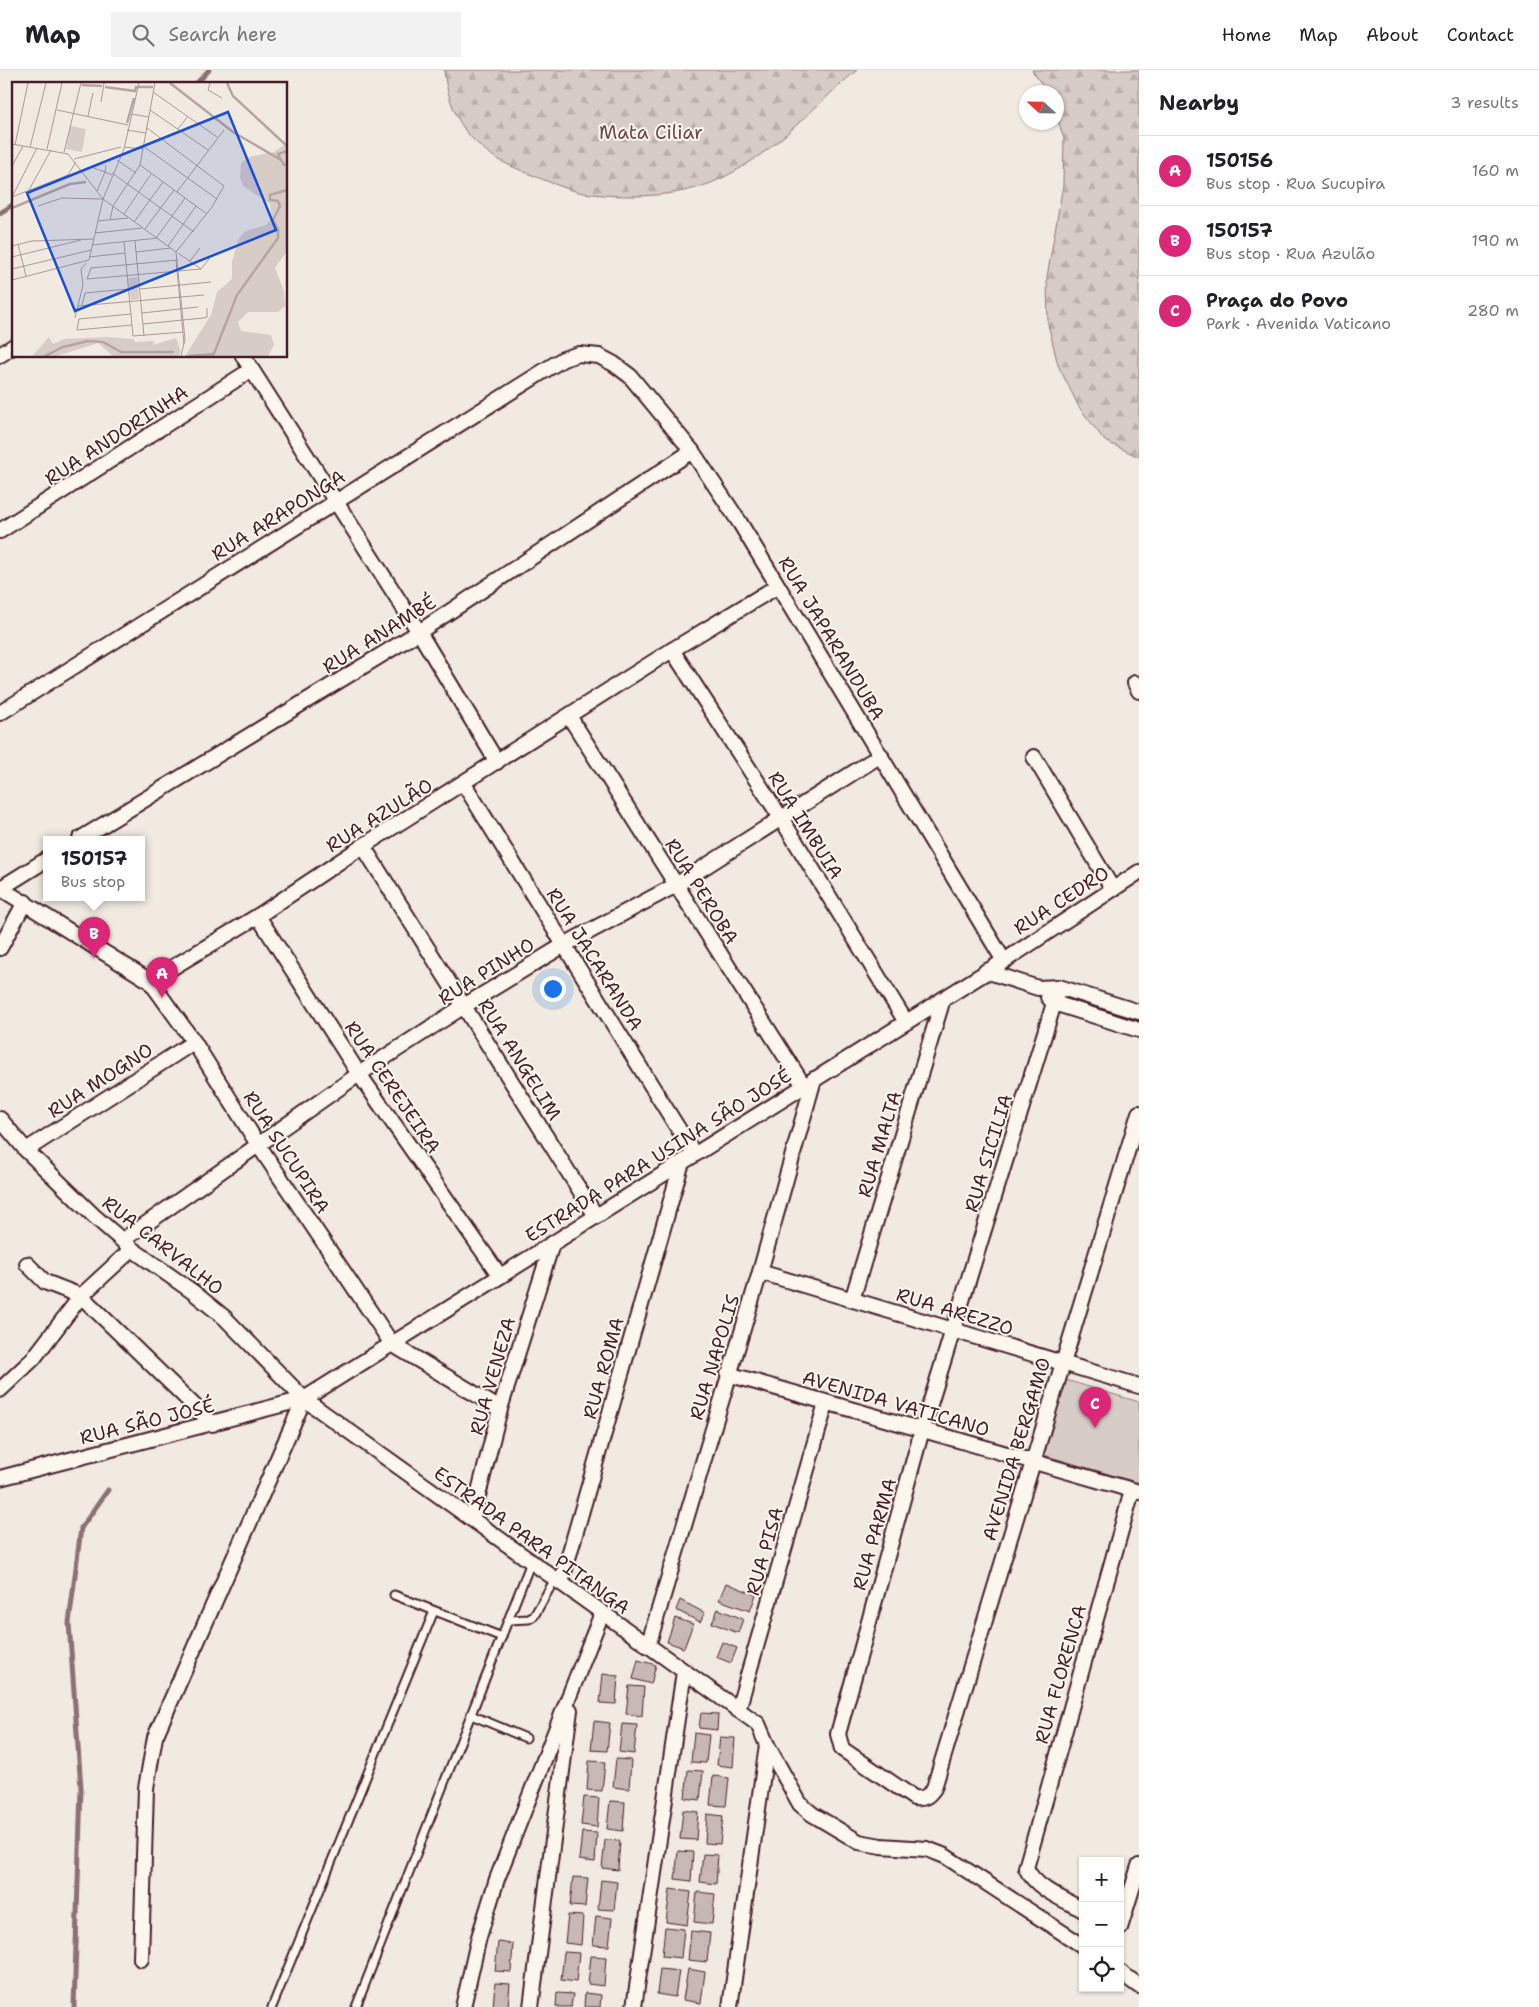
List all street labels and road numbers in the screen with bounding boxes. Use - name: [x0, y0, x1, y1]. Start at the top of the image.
- street label: RUA ANDORINHA: [40, 380, 193, 491]
- street label: RUA ARAPONGA: [207, 464, 350, 567]
- street label: RUA JAPARANDUBA: [773, 552, 891, 725]
- street label: RUA ANAMBÉ: [317, 589, 441, 679]
- street label: RUA IMBUIA: [763, 767, 849, 884]
- street label: RUA AZULÃO: [321, 772, 437, 858]
- street label: RUA PEROBA: [659, 834, 744, 949]
- street label: RUA CEDRO: [1009, 860, 1114, 941]
- street label: RUA JACARANDA: [541, 883, 649, 1035]
- street label: RUA PINHO: [433, 932, 539, 1011]
- street label: RUA ANGELIM: [472, 994, 567, 1125]
- street label: RUA CEREJEIRA: [339, 1016, 446, 1159]
- street label: RUA MOGNO: [43, 1037, 158, 1124]
- street label: ESTRADA PARA USINA SÃO JOSÉ: [520, 1062, 796, 1248]
- street label: RUA SUCUPIRA: [238, 1086, 336, 1219]
- street label: RUA MALTA: [851, 1088, 908, 1200]
- street label: RUA SICILIA: [959, 1091, 1018, 1215]
- street label: RUA CARVALHO: [97, 1190, 228, 1301]
- street label: RUA AREZZO: [893, 1282, 1016, 1341]
- street label: RUA NAPOLIS: [684, 1291, 745, 1423]
- street label: RUA VENEZA: [464, 1314, 521, 1438]
- street label: RUA ROMA: [577, 1314, 630, 1422]
- street label: AVENIDA BERGAMO: [977, 1354, 1056, 1544]
- street label: AVENIDA VATICANO: [799, 1365, 992, 1442]
- street label: RUA SÃO JOSÉ: [77, 1392, 217, 1450]
- street label: ESTRADA PARA PITANGA: [429, 1461, 635, 1620]
- street label: RUA PARMA: [847, 1475, 902, 1593]
- street label: RUA PISA: [740, 1504, 789, 1598]
- street label: RUA FLORENCA: [1029, 1601, 1092, 1747]

